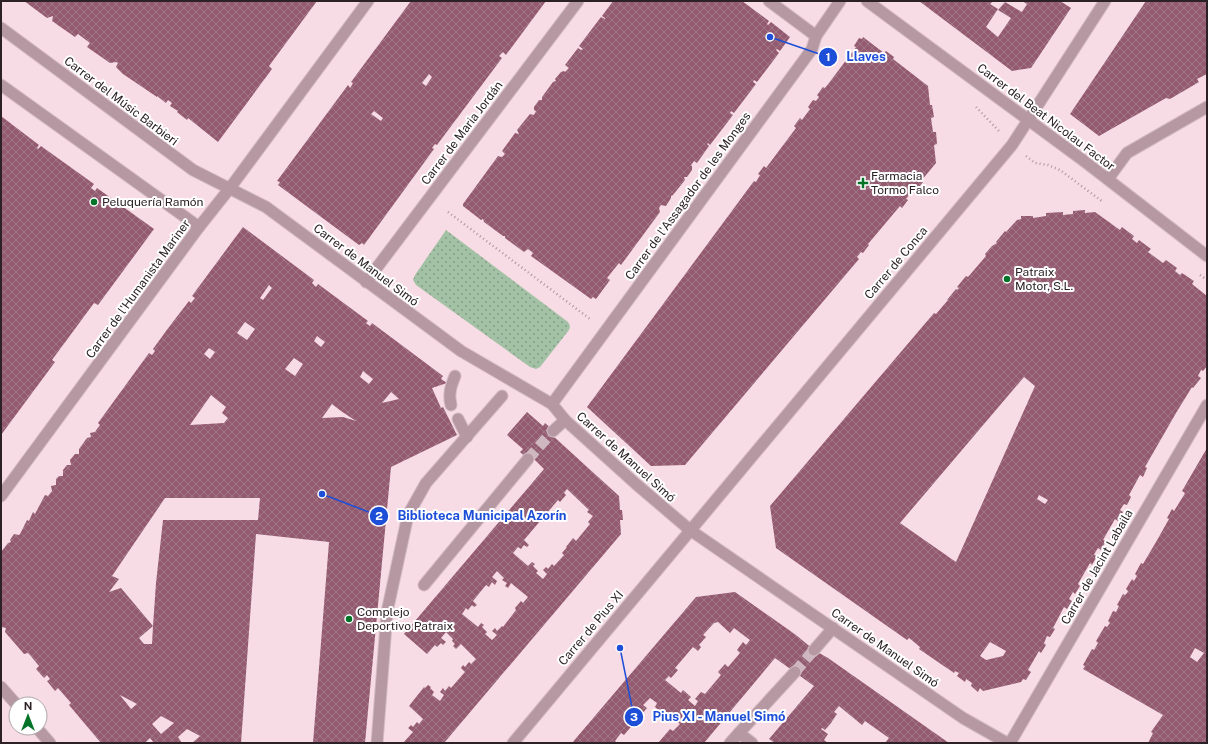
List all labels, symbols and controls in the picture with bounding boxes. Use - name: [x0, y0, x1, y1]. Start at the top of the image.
- callout: Llaves: [818, 44, 894, 69]
- text: Llaves: [846, 49, 886, 64]
- text: 1: [825, 50, 831, 64]
- street label: Carrer del Músic Barbieri: [61, 54, 181, 148]
- street label: Carrer del Beat Nicolau Factor: [974, 61, 1118, 174]
- street label: Carrer de Maria Jordán: [418, 78, 506, 188]
- street label: Carrer de l'Assagador de les Monges: [622, 109, 754, 283]
- place label: Farmacia Tormo Falco: [871, 169, 939, 197]
- marker: Farmacia Tormo Falco: [858, 178, 868, 188]
- place label: Peluquería Ramón: [102, 195, 204, 209]
- marker: Peluquería Ramón: [89, 197, 99, 207]
- street label: Carrer de l'Humanista Mariner: [83, 217, 193, 361]
- street label: Carrer de Manuel Simó: [311, 221, 421, 309]
- street label: Carrer de Conca: [862, 224, 930, 302]
- place label: Patraix Motor, S.L.: [1015, 265, 1073, 293]
- marker: Patraix Motor, S.L.: [1002, 274, 1012, 284]
- street label: Carrer de Manuel Simó: [574, 409, 678, 505]
- callout: Biblioteca Municipal Azorín: [369, 503, 574, 528]
- street label: Carrer de Jacint Labaila: [1058, 507, 1136, 627]
- text: Biblioteca Municipal Azorín: [397, 508, 567, 523]
- text: 2: [375, 509, 383, 523]
- street label: Carrer de Pius XI: [556, 588, 626, 668]
- place label: Complejo Deportivo Patraix: [357, 605, 453, 633]
- street label: Carrer de Manuel Simó: [829, 606, 942, 691]
- marker: Complejo Deportivo Patraix: [344, 614, 354, 624]
- north arrow: [8, 696, 48, 736]
- text: N: [24, 700, 32, 712]
- callout: Pius XI - Manuel Simó: [624, 704, 795, 729]
- text: Pius XI - Manuel Simó: [652, 709, 786, 724]
- text: 3: [630, 710, 638, 724]

